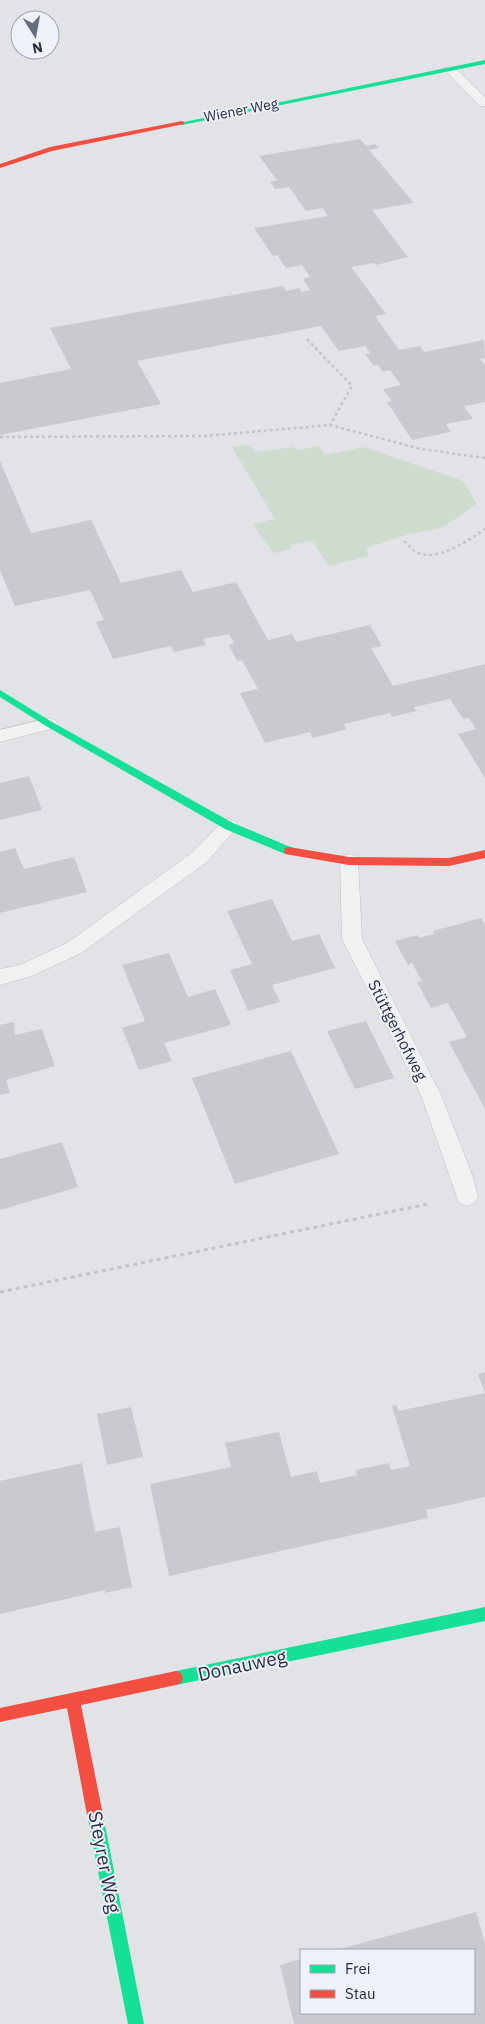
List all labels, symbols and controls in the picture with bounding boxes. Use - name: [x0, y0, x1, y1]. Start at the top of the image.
- north arrow: [10, 10, 60, 60]
- text: N: [31, 38, 44, 58]
- street label: Wiener Weg: [202, 94, 280, 126]
- street label: Stüttgerhofweg: [364, 976, 432, 1084]
- street label: Donauweg: [195, 1644, 289, 1686]
- street label: Steyrer Weg: [83, 1809, 127, 1915]
- legend: [300, 1949, 475, 2014]
- text: Frei: [345, 1959, 371, 1978]
- text: Stau: [345, 1984, 376, 2003]

